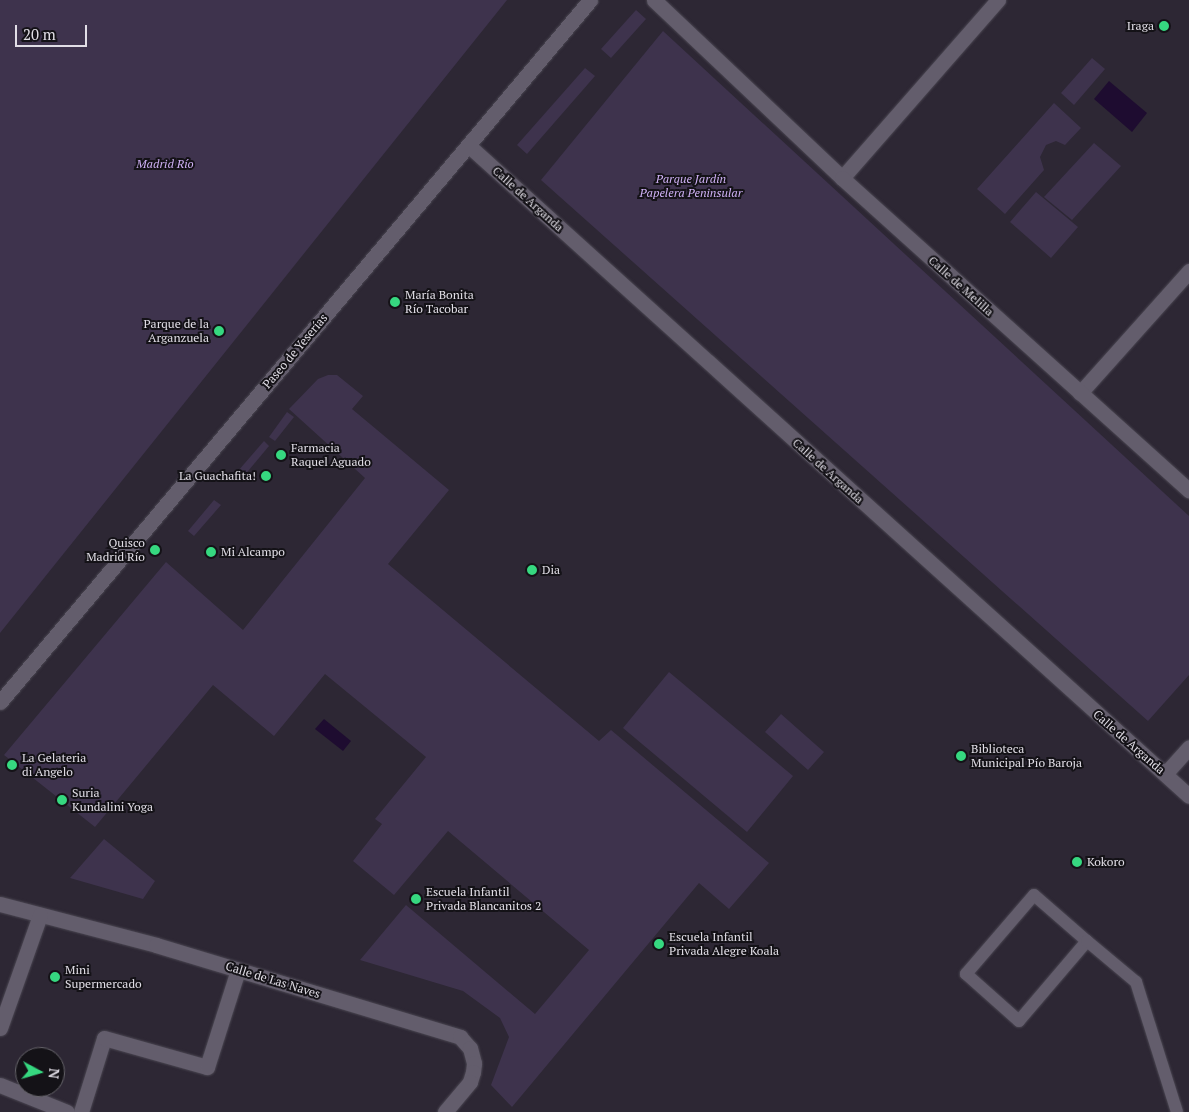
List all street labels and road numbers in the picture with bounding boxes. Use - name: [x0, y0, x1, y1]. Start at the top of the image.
- street label: Calle de Arganda: [490, 163, 566, 235]
- street label: Calle de Melilla: [926, 253, 996, 319]
- street label: Paseo de Yeserías: [260, 311, 330, 391]
- street label: Calle de Arganda: [790, 435, 866, 507]
- street label: Calle de Arganda: [1090, 707, 1168, 777]
- street label: Calle de Las Naves: [224, 959, 322, 1001]

